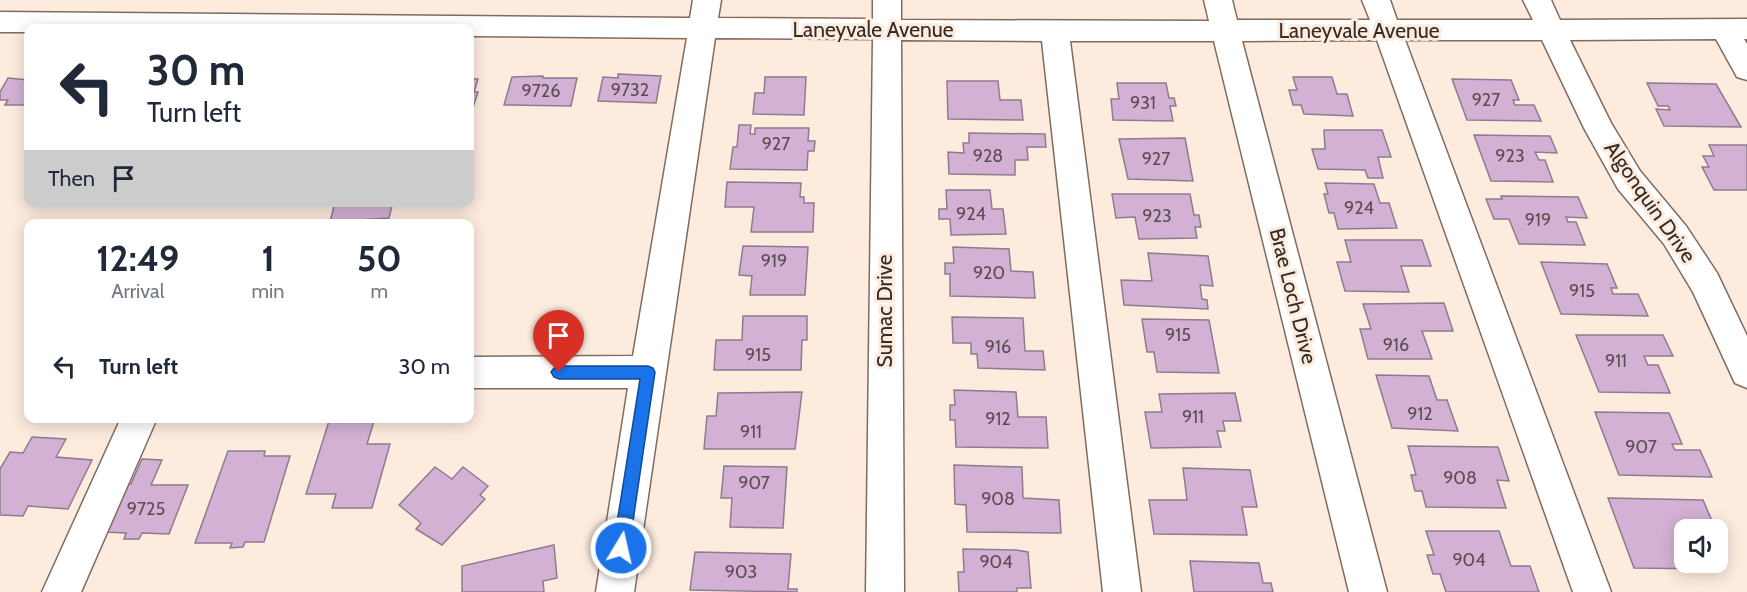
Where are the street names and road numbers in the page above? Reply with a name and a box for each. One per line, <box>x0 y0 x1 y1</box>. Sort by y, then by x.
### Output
street label: Laneyvale Avenue <box>793 17 954 42</box>
street label: Laneyvale Avenue <box>1279 18 1440 43</box>
street label: Algonquin Drive <box>1599 136 1702 267</box>
street label: Brae Loch Drive <box>1265 225 1322 367</box>
street label: Sumac Drive <box>872 254 897 368</box>

